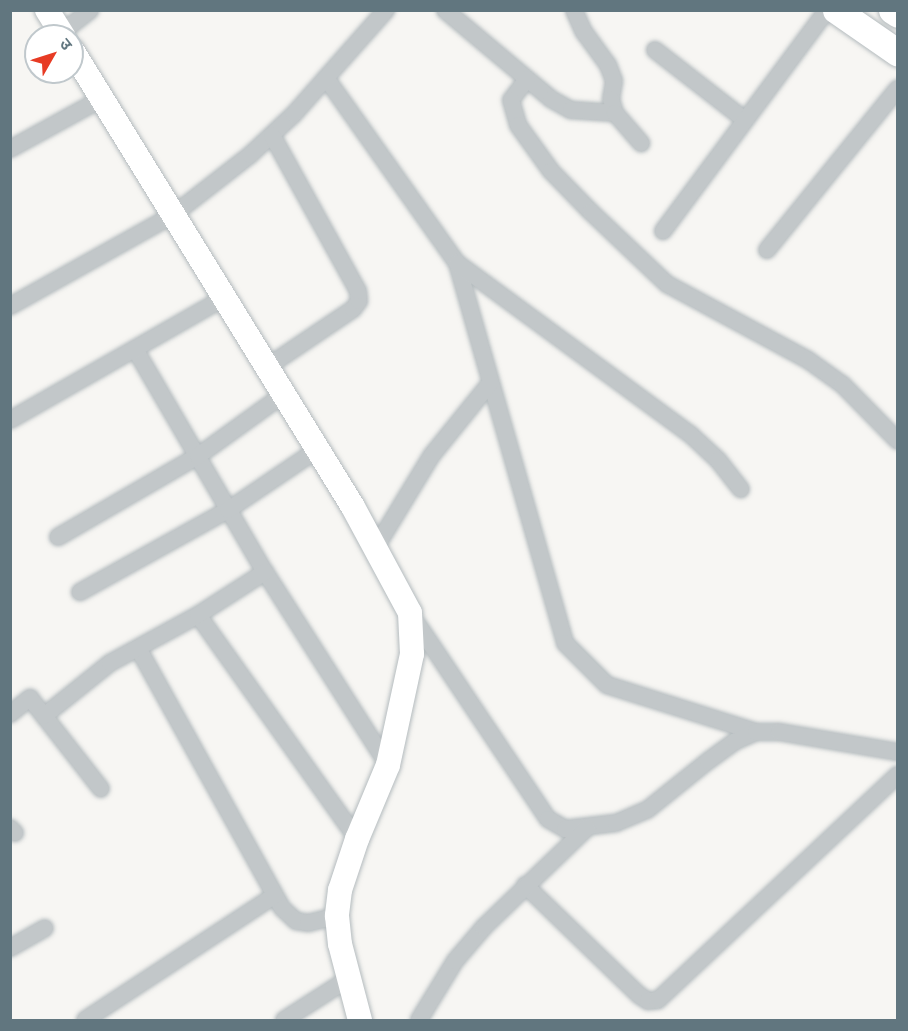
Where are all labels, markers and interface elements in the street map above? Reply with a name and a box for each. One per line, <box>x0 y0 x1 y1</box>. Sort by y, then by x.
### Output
north arrow <box>24 24 84 84</box>
text: उ <box>56 34 77 54</box>

